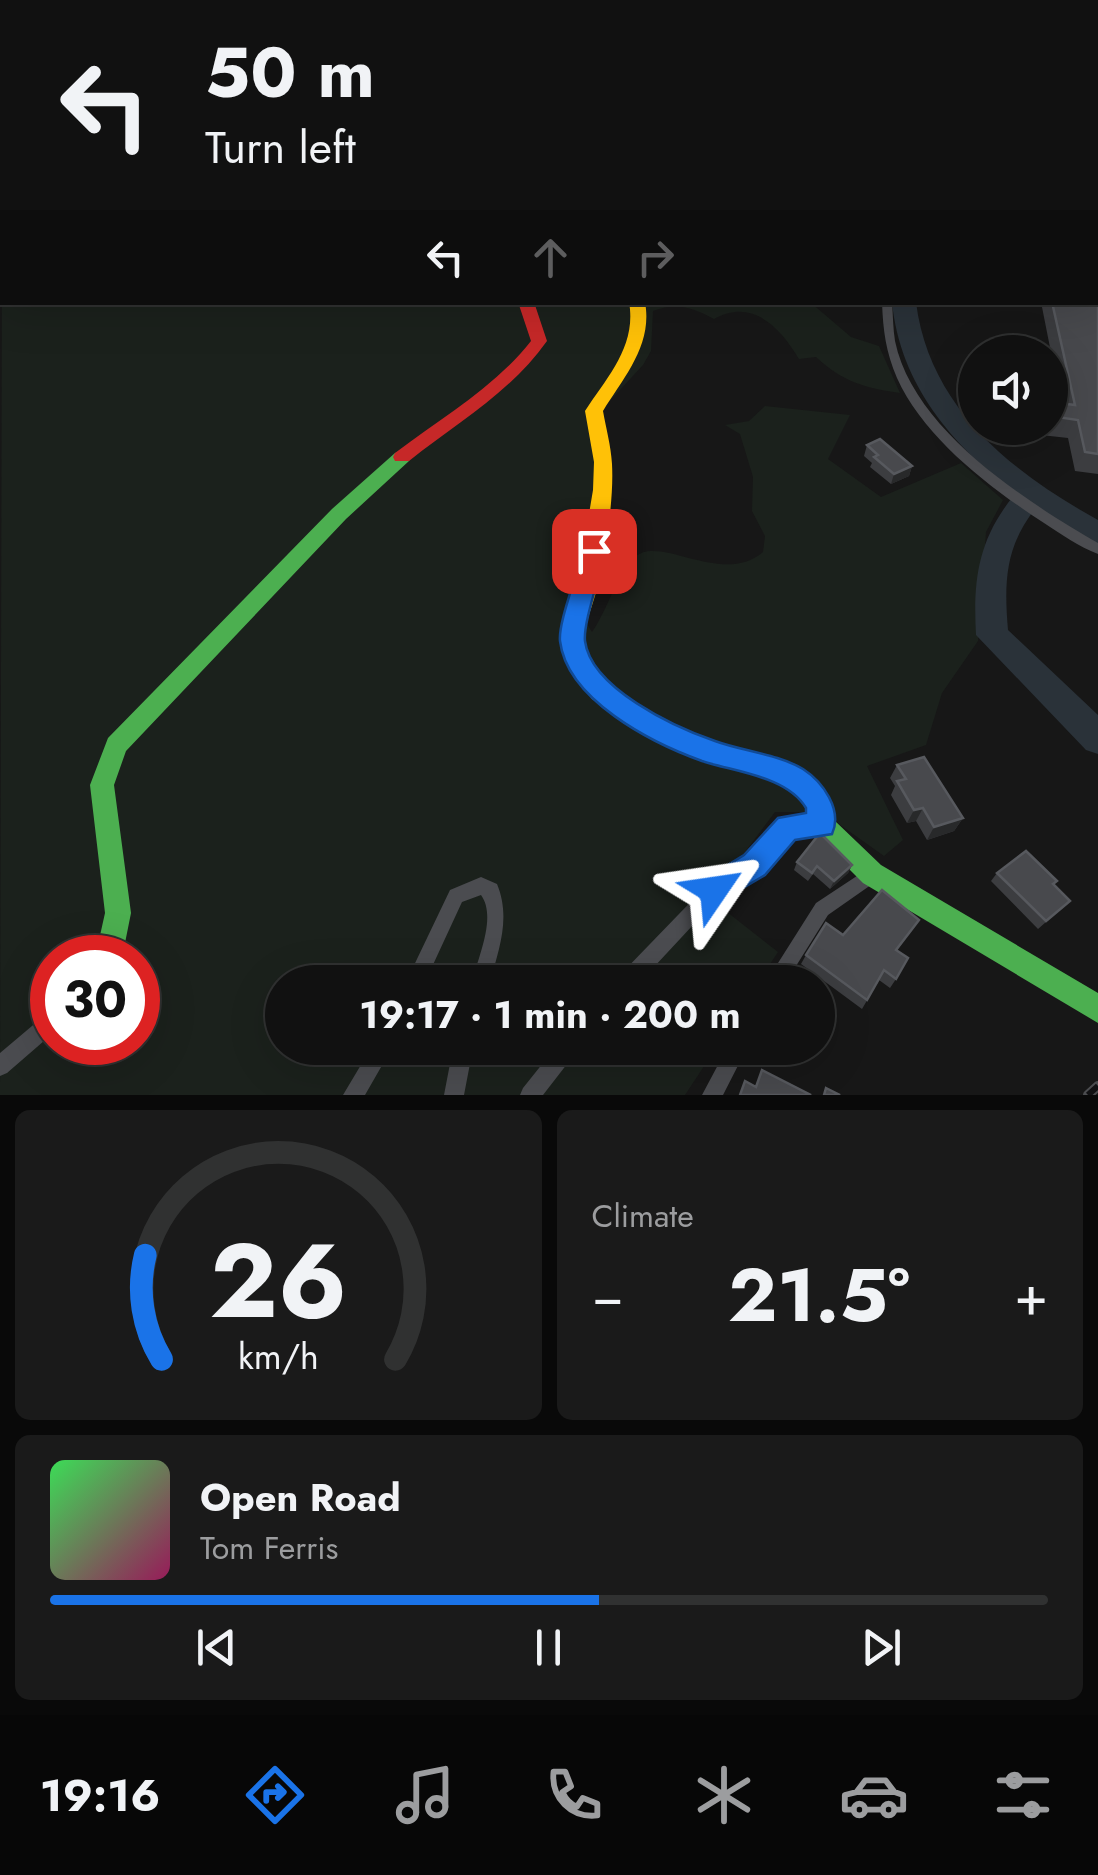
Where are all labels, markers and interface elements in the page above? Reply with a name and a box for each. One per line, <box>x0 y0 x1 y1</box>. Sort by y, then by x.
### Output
text: 50 m <box>205 22 375 123</box>
icon: left <box>40 40 170 170</box>
text: Turn left <box>205 115 356 180</box>
icon: left <box>418 230 473 285</box>
icon: ahead <box>523 230 578 285</box>
icon: right <box>628 230 683 285</box>
map controls <box>958 335 1068 445</box>
button: sound <box>958 335 1068 445</box>
pin <box>552 509 637 594</box>
icon: arrive <box>567 524 622 579</box>
position arrow <box>662 838 766 942</box>
speed limit sign: 30 <box>30 935 160 1065</box>
text: 19:17 · 1 min · 200 m <box>359 987 741 1042</box>
text: Climate <box>592 1193 694 1239</box>
text: 26 <box>209 1206 347 1356</box>
text: 21.5° <box>728 1241 910 1349</box>
text: − <box>592 1256 624 1336</box>
text: + <box>1014 1256 1048 1336</box>
text: km/h <box>238 1331 319 1382</box>
text: Open Road <box>200 1470 401 1525</box>
text: Tom Ferris <box>200 1525 338 1571</box>
icon: previous <box>189 1620 244 1675</box>
icon: pause <box>521 1620 576 1675</box>
icon: next <box>854 1620 909 1675</box>
icon: directions <box>240 1760 310 1830</box>
icon: music <box>390 1760 460 1830</box>
icon: phone <box>539 1760 609 1830</box>
icon: climate <box>689 1760 759 1830</box>
icon: car <box>839 1760 909 1830</box>
icon: filters <box>988 1760 1058 1830</box>
text: 19:16 <box>40 1763 160 1828</box>

